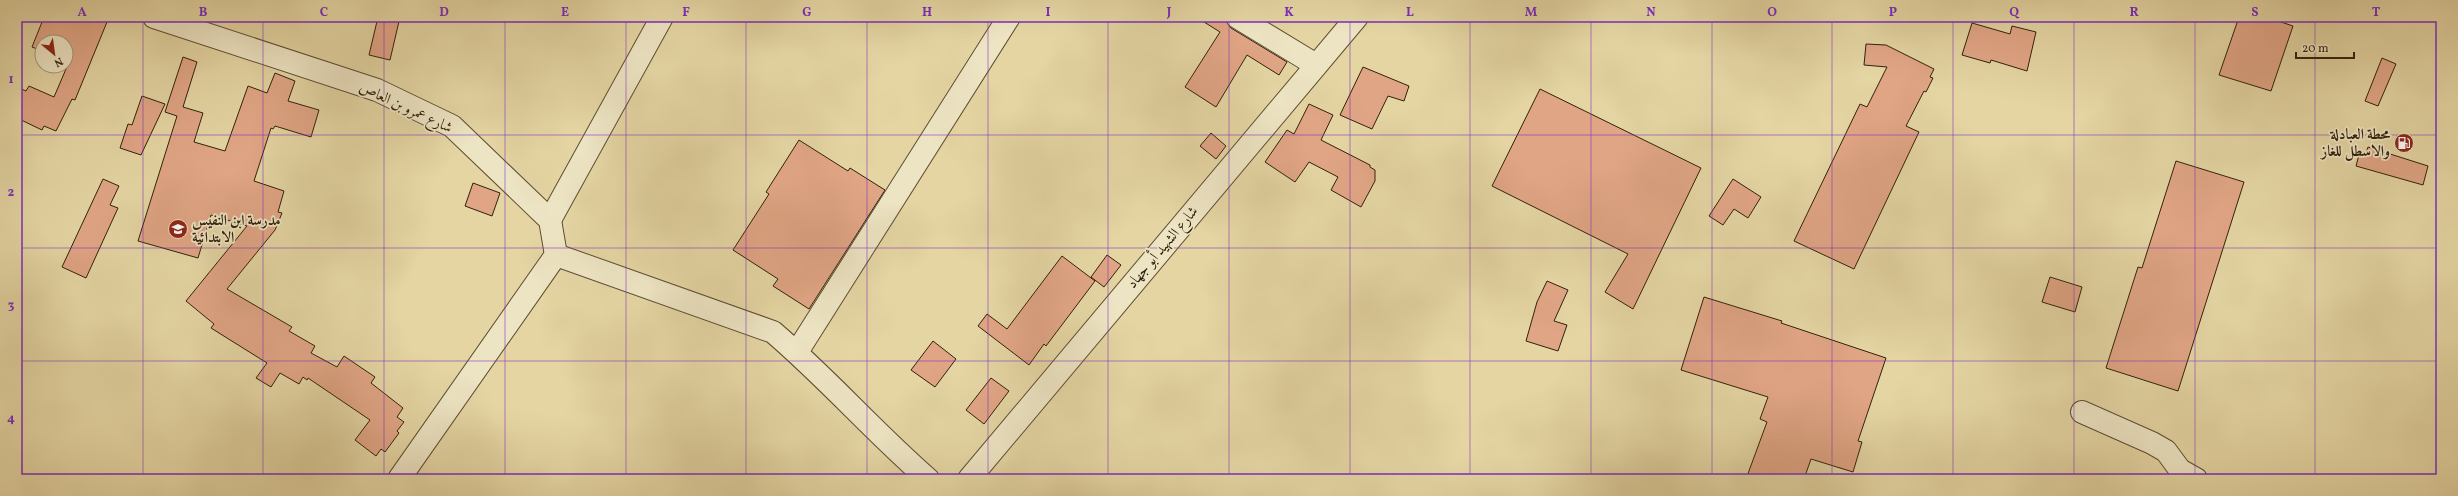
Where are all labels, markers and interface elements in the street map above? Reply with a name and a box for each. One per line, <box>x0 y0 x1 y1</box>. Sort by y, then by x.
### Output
text: A <box>77 4 87 22</box>
text: B <box>199 4 208 22</box>
text: C <box>320 4 328 22</box>
text: D <box>439 4 449 22</box>
text: E <box>561 4 569 22</box>
text: F <box>682 4 690 22</box>
text: G <box>802 4 812 22</box>
text: H <box>922 4 932 22</box>
text: I <box>1046 4 1051 22</box>
text: J <box>1166 4 1172 22</box>
text: K <box>1284 4 1294 22</box>
text: L <box>1406 4 1414 22</box>
text: M <box>1525 4 1538 22</box>
text: N <box>1646 4 1656 22</box>
text: O <box>1767 4 1777 22</box>
text: P <box>1889 4 1897 22</box>
text: Q <box>2009 4 2020 22</box>
text: R <box>2129 4 2139 22</box>
text: S <box>2251 4 2259 22</box>
text: T <box>2372 4 2381 22</box>
north arrow <box>34 34 74 74</box>
scale bar <box>2296 34 2354 60</box>
text: 20 m <box>2302 41 2329 57</box>
text: N <box>51 53 65 70</box>
text: 1 <box>8 71 14 89</box>
street label: شارع عمرو بن العاص <box>355 78 456 140</box>
place label: محطة العبادلة والاسطل للغاز <box>2319 125 2391 163</box>
fuel station icon: محطة العبادلة والاسطل للغاز <box>2393 132 2415 154</box>
text: 2 <box>8 184 15 202</box>
street label: شارع الشهيد أبو جهاد <box>1121 201 1205 294</box>
place label: مدرسة ابن النفيس الابتدائية <box>192 211 281 249</box>
school or university icon: مدرسة ابن النفيس الابتدائية <box>167 218 189 240</box>
text: 3 <box>8 297 15 315</box>
text: 4 <box>7 410 15 428</box>

